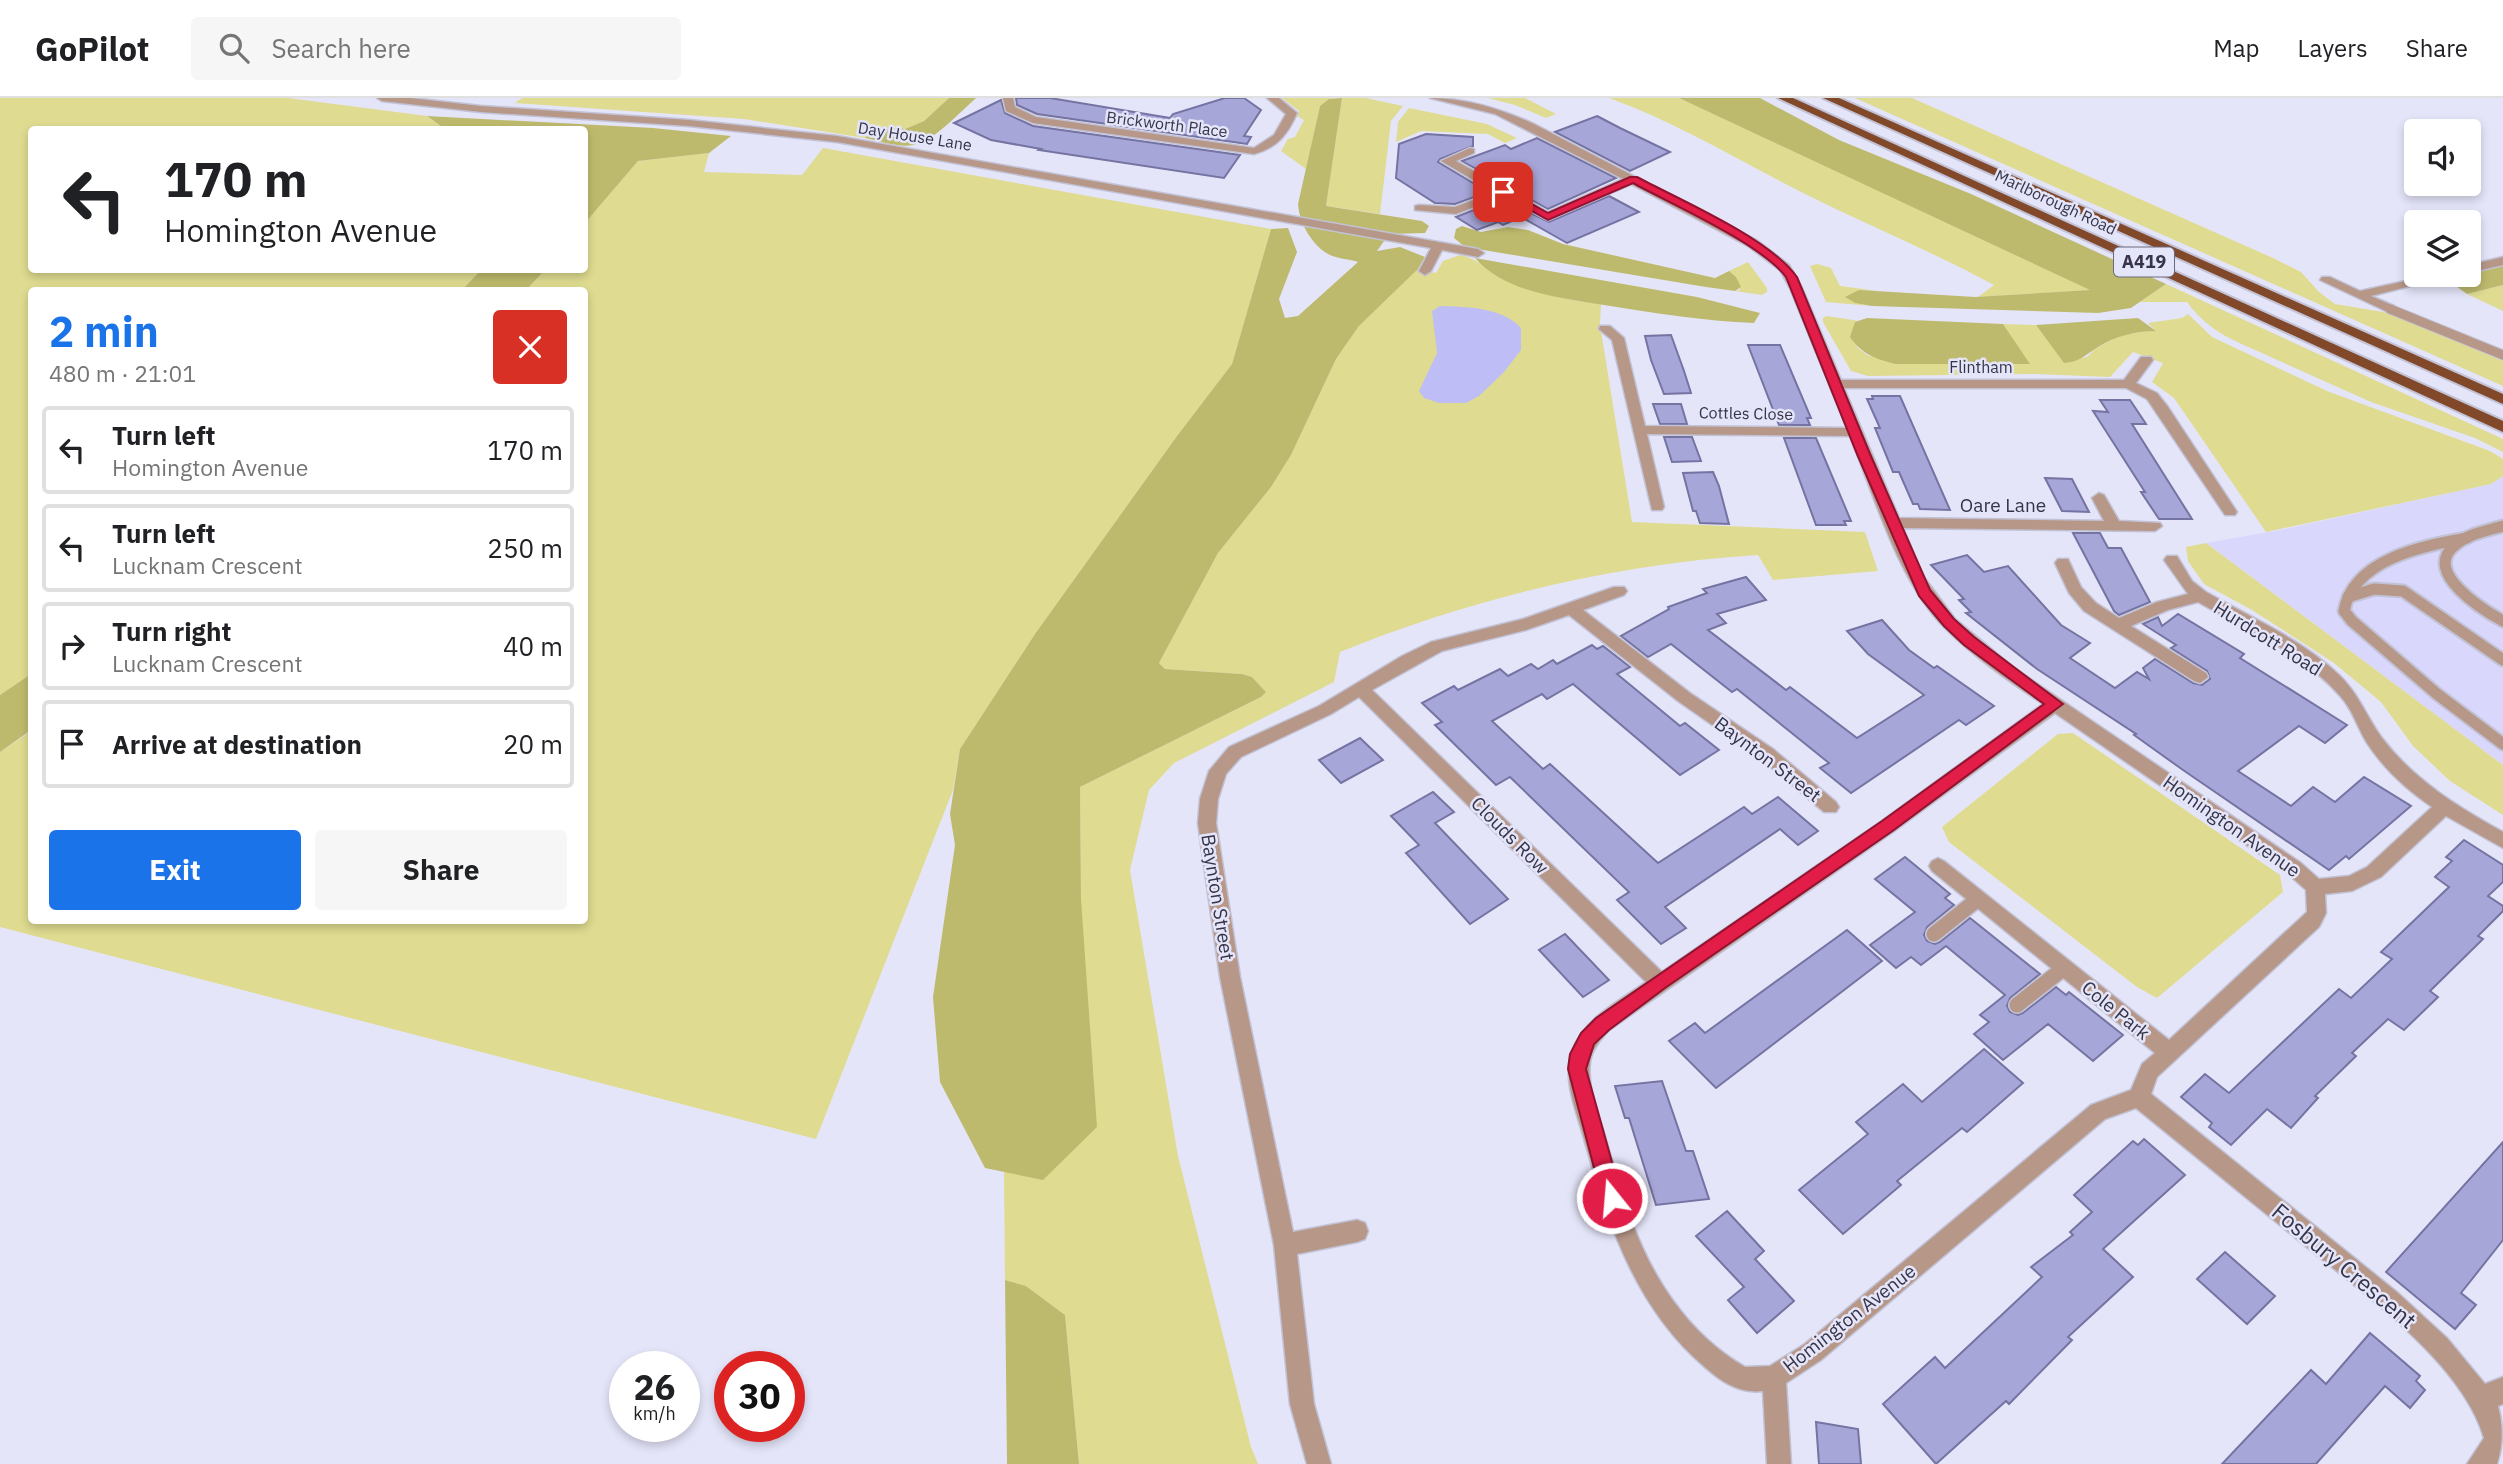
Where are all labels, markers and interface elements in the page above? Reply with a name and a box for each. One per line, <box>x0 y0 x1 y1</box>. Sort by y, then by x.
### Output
search box <box>191 17 681 80</box>
text: GoPilot <box>35 27 149 70</box>
icon: search <box>215 29 253 67</box>
text: Search here <box>271 31 411 65</box>
text: Map <box>2213 32 2260 64</box>
text: Layers <box>2298 32 2368 64</box>
text: Share <box>2406 32 2468 64</box>
street label: Brickworth Place <box>1105 107 1229 141</box>
street label: Day House Lane <box>857 117 974 155</box>
map controls <box>2404 119 2481 287</box>
button: sound <box>2404 119 2481 196</box>
text: 170 m <box>164 147 308 210</box>
icon: left <box>49 154 140 245</box>
pin <box>1473 162 1533 222</box>
street label: Marlborough Road <box>1992 165 2120 239</box>
icon: arrive <box>1484 173 1522 211</box>
text: Homington Avenue <box>164 209 437 251</box>
button: layers <box>2404 210 2481 287</box>
road number: A419 <box>2114 247 2174 276</box>
text: 2 min <box>49 304 159 359</box>
button: close <box>493 310 567 384</box>
street label: Flintham <box>1949 357 2013 377</box>
text: 480 m · 21:01 <box>49 358 196 388</box>
street label: Cottles Close <box>1699 402 1794 424</box>
text: Turn left <box>112 418 215 452</box>
icon: left <box>53 431 91 469</box>
text: 170 m <box>487 433 563 467</box>
text: Homington Avenue <box>112 452 308 482</box>
street label: Oare Lane <box>1960 493 2046 517</box>
text: Turn left <box>112 516 215 550</box>
icon: left <box>53 529 91 567</box>
text: 250 m <box>487 531 563 565</box>
text: Lucknam Crescent <box>112 550 303 580</box>
street label: Hurdcott Road <box>2209 595 2327 681</box>
text: Turn right <box>112 614 231 648</box>
icon: right <box>53 627 91 665</box>
text: 40 m <box>503 629 563 663</box>
text: Lucknam Crescent <box>112 648 303 678</box>
street label: Baynton Street <box>1710 711 1826 807</box>
icon: arrive <box>53 725 91 763</box>
text: Arrive at destination <box>112 727 362 761</box>
text: 20 m <box>503 727 563 761</box>
street label: Homington Avenue <box>2159 770 2305 882</box>
street label: Clouds Row <box>1466 791 1554 879</box>
button: Exit <box>49 830 301 910</box>
button: Share <box>315 830 567 910</box>
street label: Baynton Street <box>1196 832 1240 962</box>
street label: Cole Park <box>2077 975 2155 1045</box>
position arrow <box>1575 1161 1649 1235</box>
street label: Fosbury Crescent <box>2266 1196 2423 1335</box>
street label: Homington Avenue <box>1778 1259 1920 1377</box>
speed limit sign: 30 <box>714 1351 805 1442</box>
text: 26 <box>633 1364 676 1410</box>
text: km/h <box>633 1402 676 1425</box>

